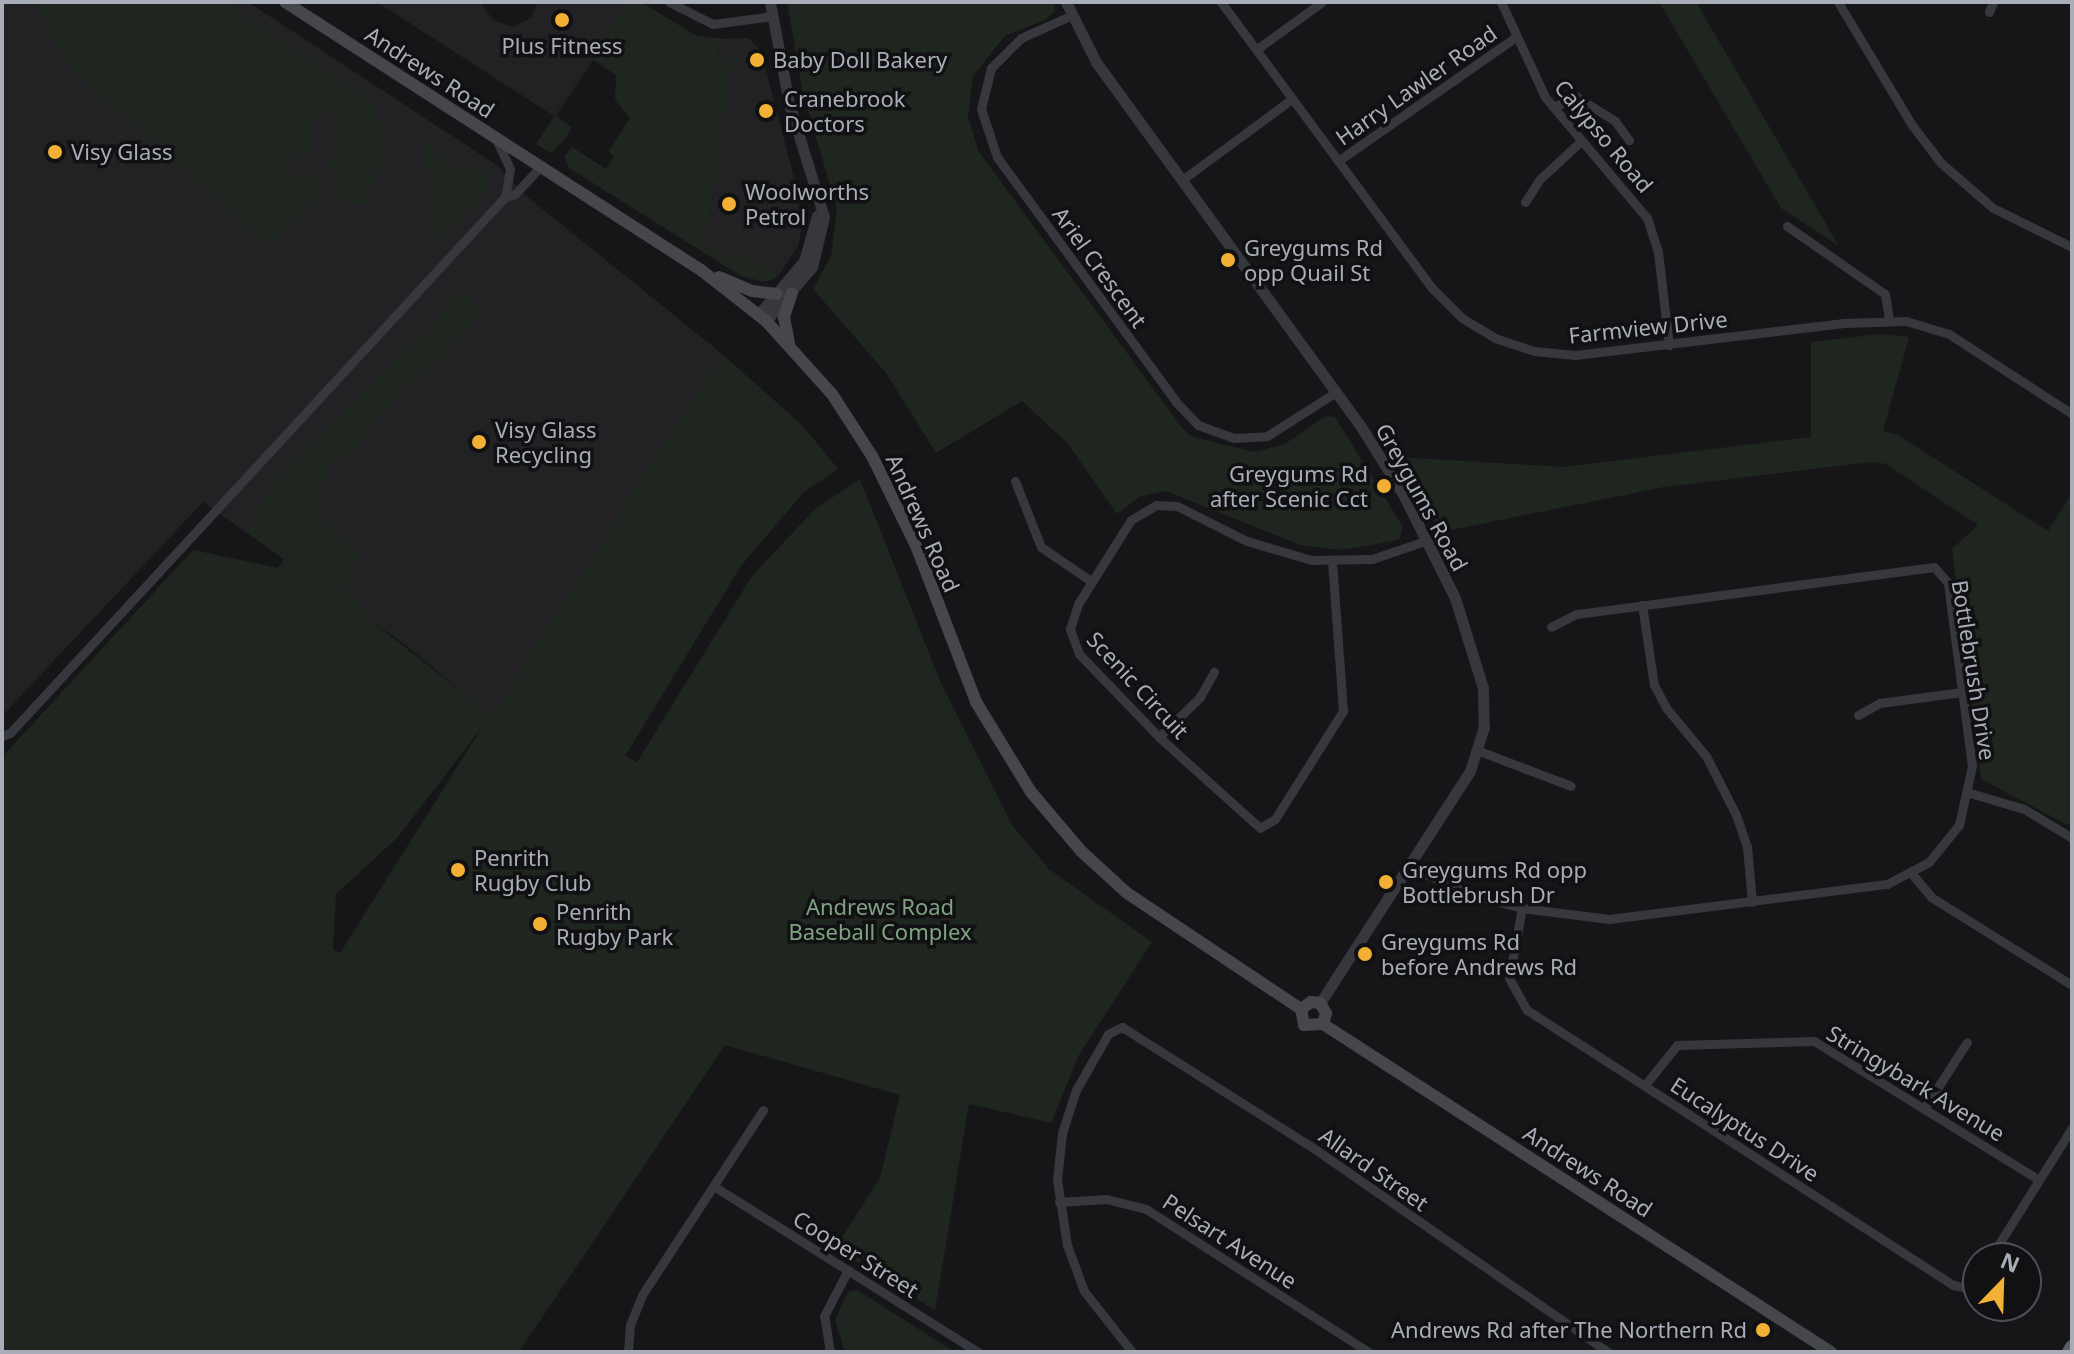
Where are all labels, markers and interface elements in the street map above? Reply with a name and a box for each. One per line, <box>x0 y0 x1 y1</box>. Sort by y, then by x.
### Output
marker: Plus Fitness <box>553 11 571 29</box>
street label: Harry Lawler Road <box>1330 20 1502 150</box>
street label: Andrews Road <box>361 21 499 123</box>
place label: Plus Fitness <box>502 33 622 59</box>
place label: Baby Doll Bakery <box>773 47 947 73</box>
marker: Baby Doll Bakery <box>748 51 766 69</box>
street label: Calypso Road <box>1549 74 1659 198</box>
place label: Cranebrook Doctors <box>784 85 905 136</box>
marker: Cranebrook Doctors <box>755 100 777 122</box>
place label: Visy Glass <box>71 139 172 165</box>
marker: Visy Glass <box>46 143 64 161</box>
place label: Woolworths Petrol <box>745 178 869 230</box>
marker: Woolworths Petrol <box>720 195 738 213</box>
street label: Ariel Crescent <box>1047 202 1153 332</box>
place label: Greygums Rd opp Quail St <box>1244 234 1383 286</box>
marker: Greygums Rd opp Quail St <box>1219 251 1237 269</box>
street label: Farmview Drive <box>1567 306 1729 348</box>
place label: Visy Glass Recycling <box>495 416 596 468</box>
street label: Greygums Road <box>1371 419 1473 575</box>
marker: Visy Glass Recycling <box>470 433 488 451</box>
street label: Andrews Road <box>881 450 965 596</box>
place label: Greygums Rd after Scenic Cct <box>1210 460 1368 512</box>
marker: Greygums Rd after Scenic Cct <box>1375 477 1393 495</box>
street label: Bottlebrush Drive <box>1947 578 2001 762</box>
street label: Scenic Circuit <box>1082 626 1194 744</box>
place label: Penrith Rugby Club <box>474 844 592 896</box>
place label: Greygums Rd opp Bottlebrush Dr <box>1402 856 1587 908</box>
marker: Penrith Rugby Club <box>449 861 467 879</box>
marker: Greygums Rd opp Bottlebrush Dr <box>1377 873 1395 891</box>
park label: Andrews Road Baseball Complex <box>788 893 972 944</box>
place label: Penrith Rugby Park <box>556 898 673 950</box>
marker: Penrith Rugby Park <box>531 915 549 933</box>
place label: Greygums Rd before Andrews Rd <box>1381 928 1577 980</box>
marker: Greygums Rd before Andrews Rd <box>1356 945 1374 963</box>
street label: Stringybark Avenue <box>1822 1019 2010 1147</box>
street label: Eucalyptus Drive <box>1666 1071 1824 1187</box>
street label: Andrews Road <box>1519 1120 1657 1222</box>
street label: Allard Street <box>1314 1122 1434 1216</box>
street label: Pelsart Avenue <box>1158 1188 1302 1294</box>
street label: Cooper Street <box>789 1205 923 1303</box>
north arrow <box>1962 1242 2042 1322</box>
text: N <box>1996 1244 2025 1279</box>
place label: Andrews Rd after The Northern Rd <box>1391 1317 1747 1343</box>
marker: Andrews Rd after The Northern Rd <box>1754 1321 1772 1339</box>

